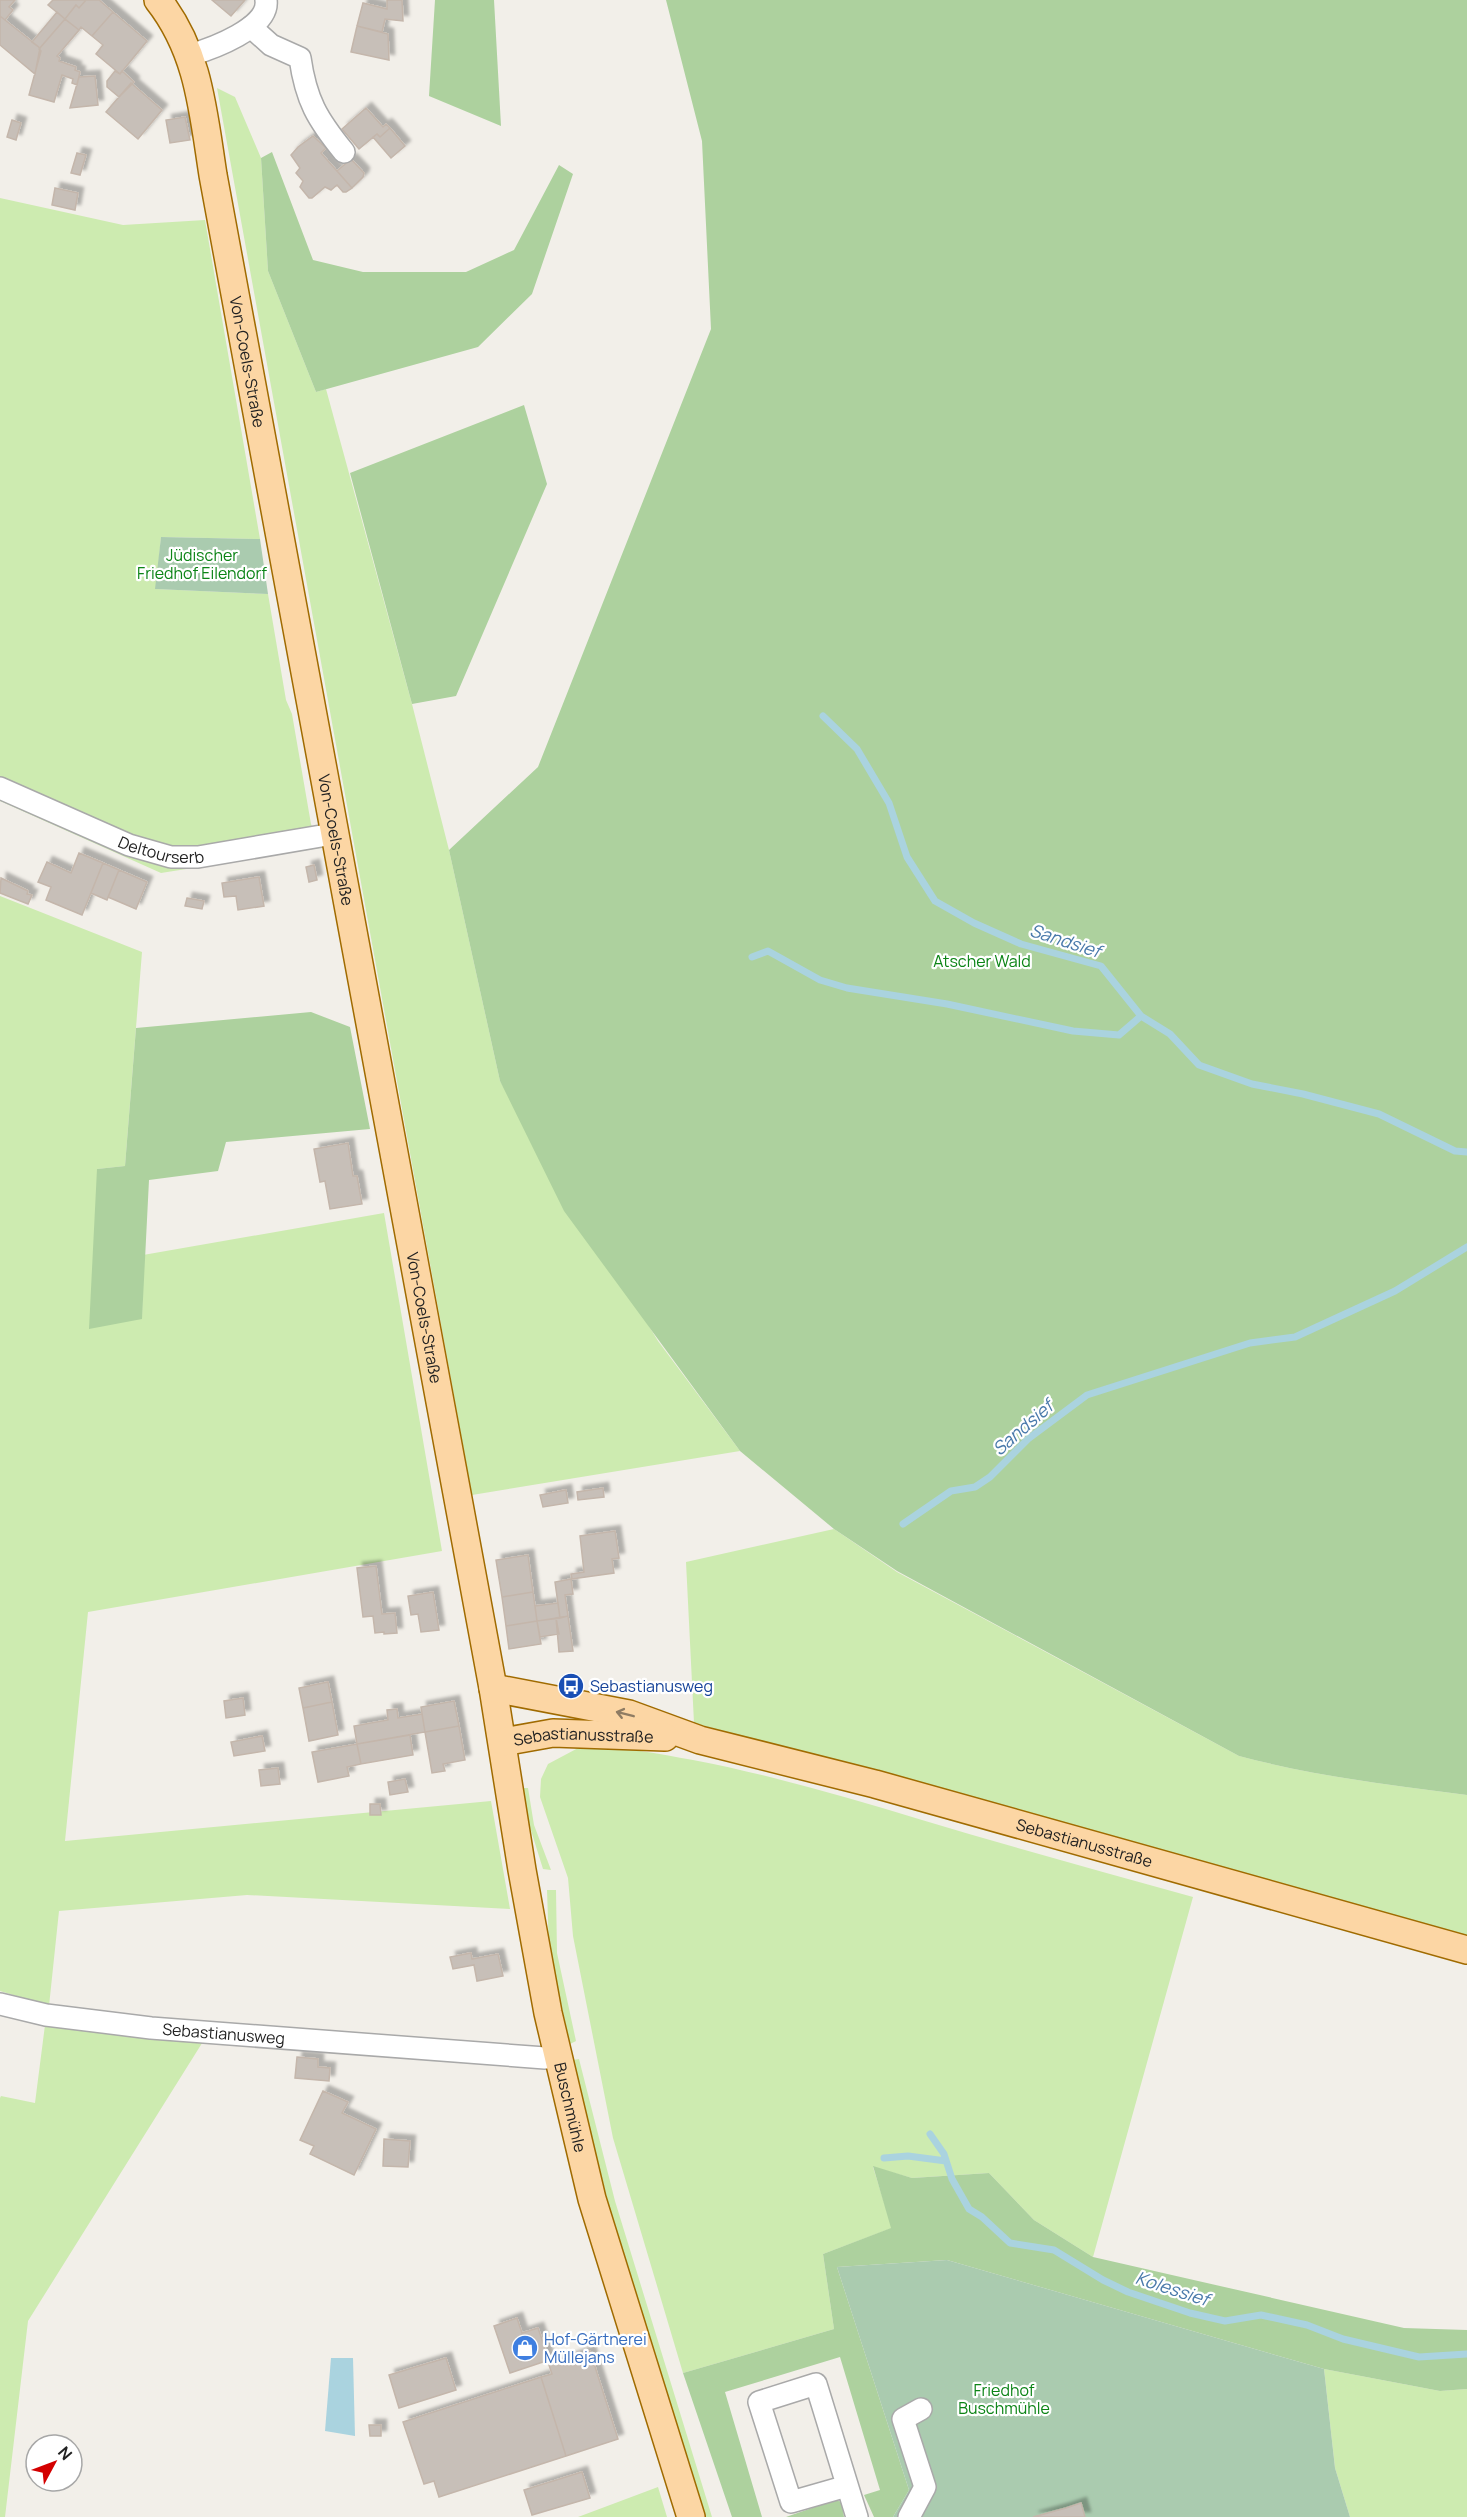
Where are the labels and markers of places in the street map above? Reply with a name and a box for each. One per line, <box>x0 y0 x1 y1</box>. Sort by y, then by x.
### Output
bus stop icon: Sebastianusweg <box>556 1671 586 1701</box>
place label: Sebastianusweg <box>590 1675 713 1697</box>
place label: Hof-Gärtnerei Müllejans <box>544 2328 647 2368</box>
shop icon: Hof-Gärtnerei Müllejans <box>510 2333 540 2363</box>

